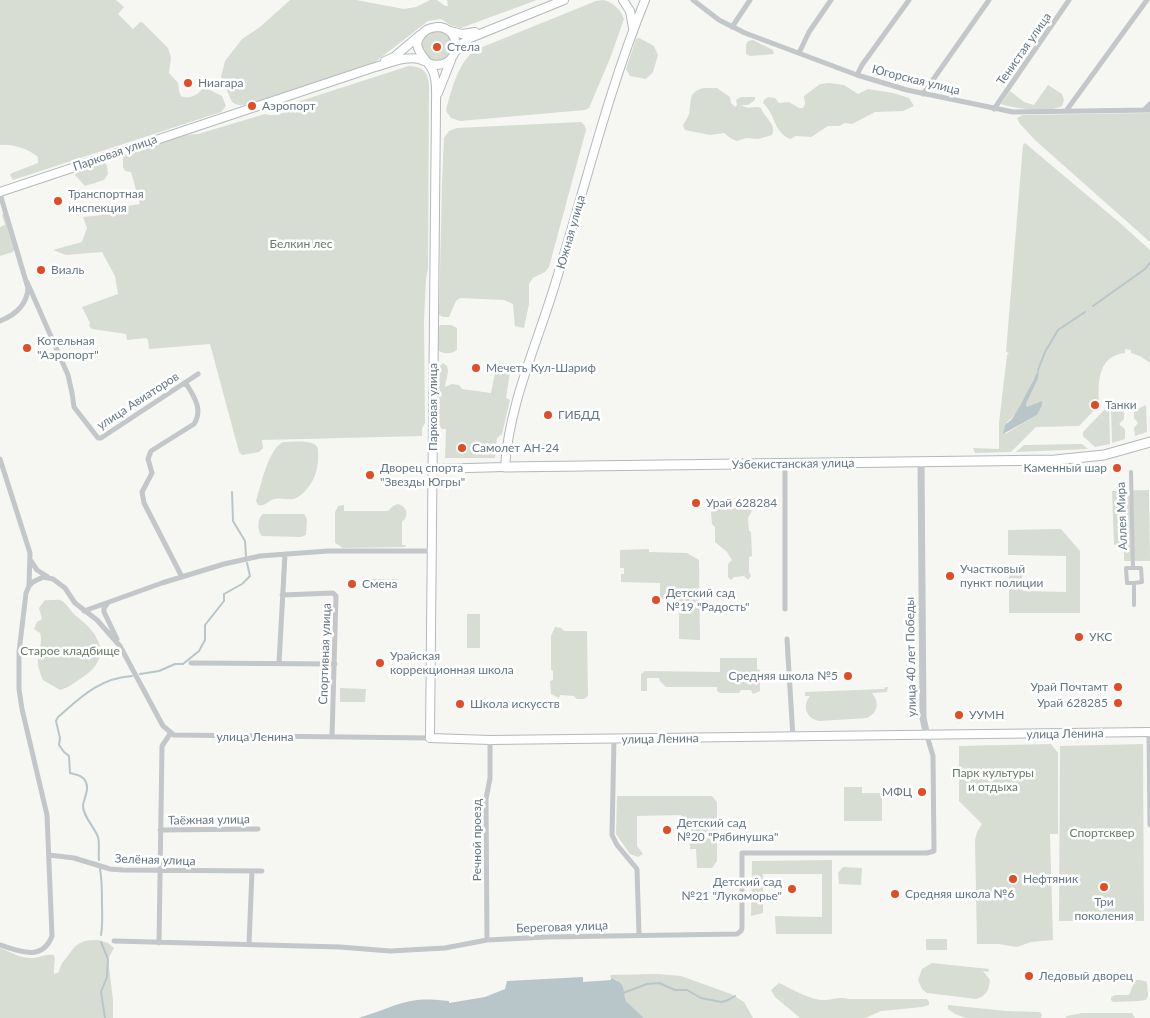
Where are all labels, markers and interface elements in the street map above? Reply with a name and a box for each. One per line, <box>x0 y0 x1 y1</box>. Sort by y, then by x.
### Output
street label: Тенистая улица <box>994 10 1054 88</box>
place label: Стела <box>447 40 480 54</box>
marker: Стела <box>431 41 443 53</box>
street label: Югорская улица <box>870 62 962 98</box>
place label: Ниагара <box>198 76 243 90</box>
marker: Ниагара <box>182 77 194 89</box>
place label: Аэропорт <box>262 99 316 113</box>
marker: Аэропорт <box>246 100 258 112</box>
street label: Парковая улица <box>71 132 159 174</box>
place label: Транспортная инспекция <box>68 187 144 215</box>
street label: Южная улица <box>554 193 588 271</box>
marker: Транспортная инспекция <box>52 195 64 207</box>
park label: Белкин лес <box>270 237 332 251</box>
place label: Виаль <box>51 263 84 277</box>
marker: Виаль <box>35 264 47 276</box>
place label: Котельная "Аэропорт" <box>37 334 99 362</box>
marker: Котельная "Аэропорт" <box>21 342 33 354</box>
place label: Мечеть Кул-Шариф <box>486 361 596 375</box>
marker: Мечеть Кул-Шариф <box>470 362 482 374</box>
street label: Парковая улица <box>426 363 440 451</box>
street label: улица Авиаторов <box>94 369 182 433</box>
place label: Танки <box>1105 398 1137 412</box>
marker: Танки <box>1089 399 1101 411</box>
place label: ГИБДД <box>558 408 600 422</box>
marker: ГИБДД <box>542 409 554 421</box>
place label: Самолет АН-24 <box>472 441 559 455</box>
marker: Самолет АН-24 <box>456 442 468 454</box>
street label: Узбекистанская улица <box>732 456 854 472</box>
place label: Дворец спорта "Звезды Югры" <box>380 461 465 489</box>
place label: Каменный шар <box>1024 461 1107 475</box>
marker: Каменный шар <box>1111 462 1123 474</box>
marker: Дворец спорта "Звезды Югры" <box>364 469 376 481</box>
street label: Аллея Мира <box>1114 482 1130 550</box>
place label: Урай 628284 <box>706 496 777 510</box>
marker: Урай 628284 <box>690 497 702 509</box>
place label: Участковый пункт полиции <box>960 562 1043 590</box>
marker: Участковый пункт полиции <box>944 570 956 582</box>
place label: Смена <box>362 577 398 591</box>
marker: Смена <box>346 578 358 590</box>
place label: Детский сад №19 "Радость" <box>666 586 750 614</box>
marker: Детский сад №19 "Радость" <box>650 594 662 606</box>
street label: улица 40 лет Победы <box>903 597 919 717</box>
street label: Спортивная улица <box>316 603 334 705</box>
place label: УКС <box>1089 630 1112 644</box>
marker: УКС <box>1073 631 1085 643</box>
park label: Старое кладбище <box>20 644 120 658</box>
place label: Урайская коррекционная школа <box>390 649 514 677</box>
marker: Урайская коррекционная школа <box>374 657 386 669</box>
place label: Средняя школа №5 <box>729 669 838 683</box>
marker: Средняя школа №5 <box>842 670 854 682</box>
place label: Урай Почтамт <box>1031 680 1108 694</box>
marker: Урай Почтамт <box>1112 681 1124 693</box>
place label: Урай 628285 <box>1037 696 1108 710</box>
place label: Школа искусств <box>470 697 560 711</box>
marker: Урай 628285 <box>1112 697 1124 709</box>
marker: Школа искусств <box>454 698 466 710</box>
place label: УУМН <box>969 708 1004 722</box>
marker: УУМН <box>953 709 965 721</box>
street label: улица Ленина <box>1026 726 1104 742</box>
street label: улица Ленина <box>216 730 294 744</box>
street label: улица Ленина <box>621 731 699 747</box>
park label: Парк культуры и отдыха <box>952 766 1034 794</box>
place label: МФЦ <box>882 785 912 799</box>
marker: МФЦ <box>916 786 928 798</box>
street label: Речной проезд <box>470 799 484 881</box>
street label: Таёжная улица <box>168 812 250 828</box>
place label: Детский сад №20 "Рябинушка" <box>677 816 778 844</box>
marker: Детский сад №20 "Рябинушка" <box>661 824 673 836</box>
park label: Спортсквер <box>1070 826 1134 840</box>
street label: Зелёная улица <box>114 851 196 869</box>
place label: Нефтяник <box>1023 872 1078 886</box>
marker: Нефтяник <box>1007 873 1019 885</box>
place label: Детский сад №21 "Лукоморье" <box>682 875 782 903</box>
marker: Три поколения <box>1098 881 1110 893</box>
marker: Детский сад №21 "Лукоморье" <box>786 883 798 895</box>
place label: Средняя школа №6 <box>905 887 1014 901</box>
marker: Средняя школа №6 <box>889 888 901 900</box>
place label: Три поколения <box>1074 895 1134 923</box>
street label: Береговая улица <box>516 918 608 936</box>
place label: Ледовый дворец <box>1039 969 1133 983</box>
marker: Ледовый дворец <box>1023 970 1035 982</box>

